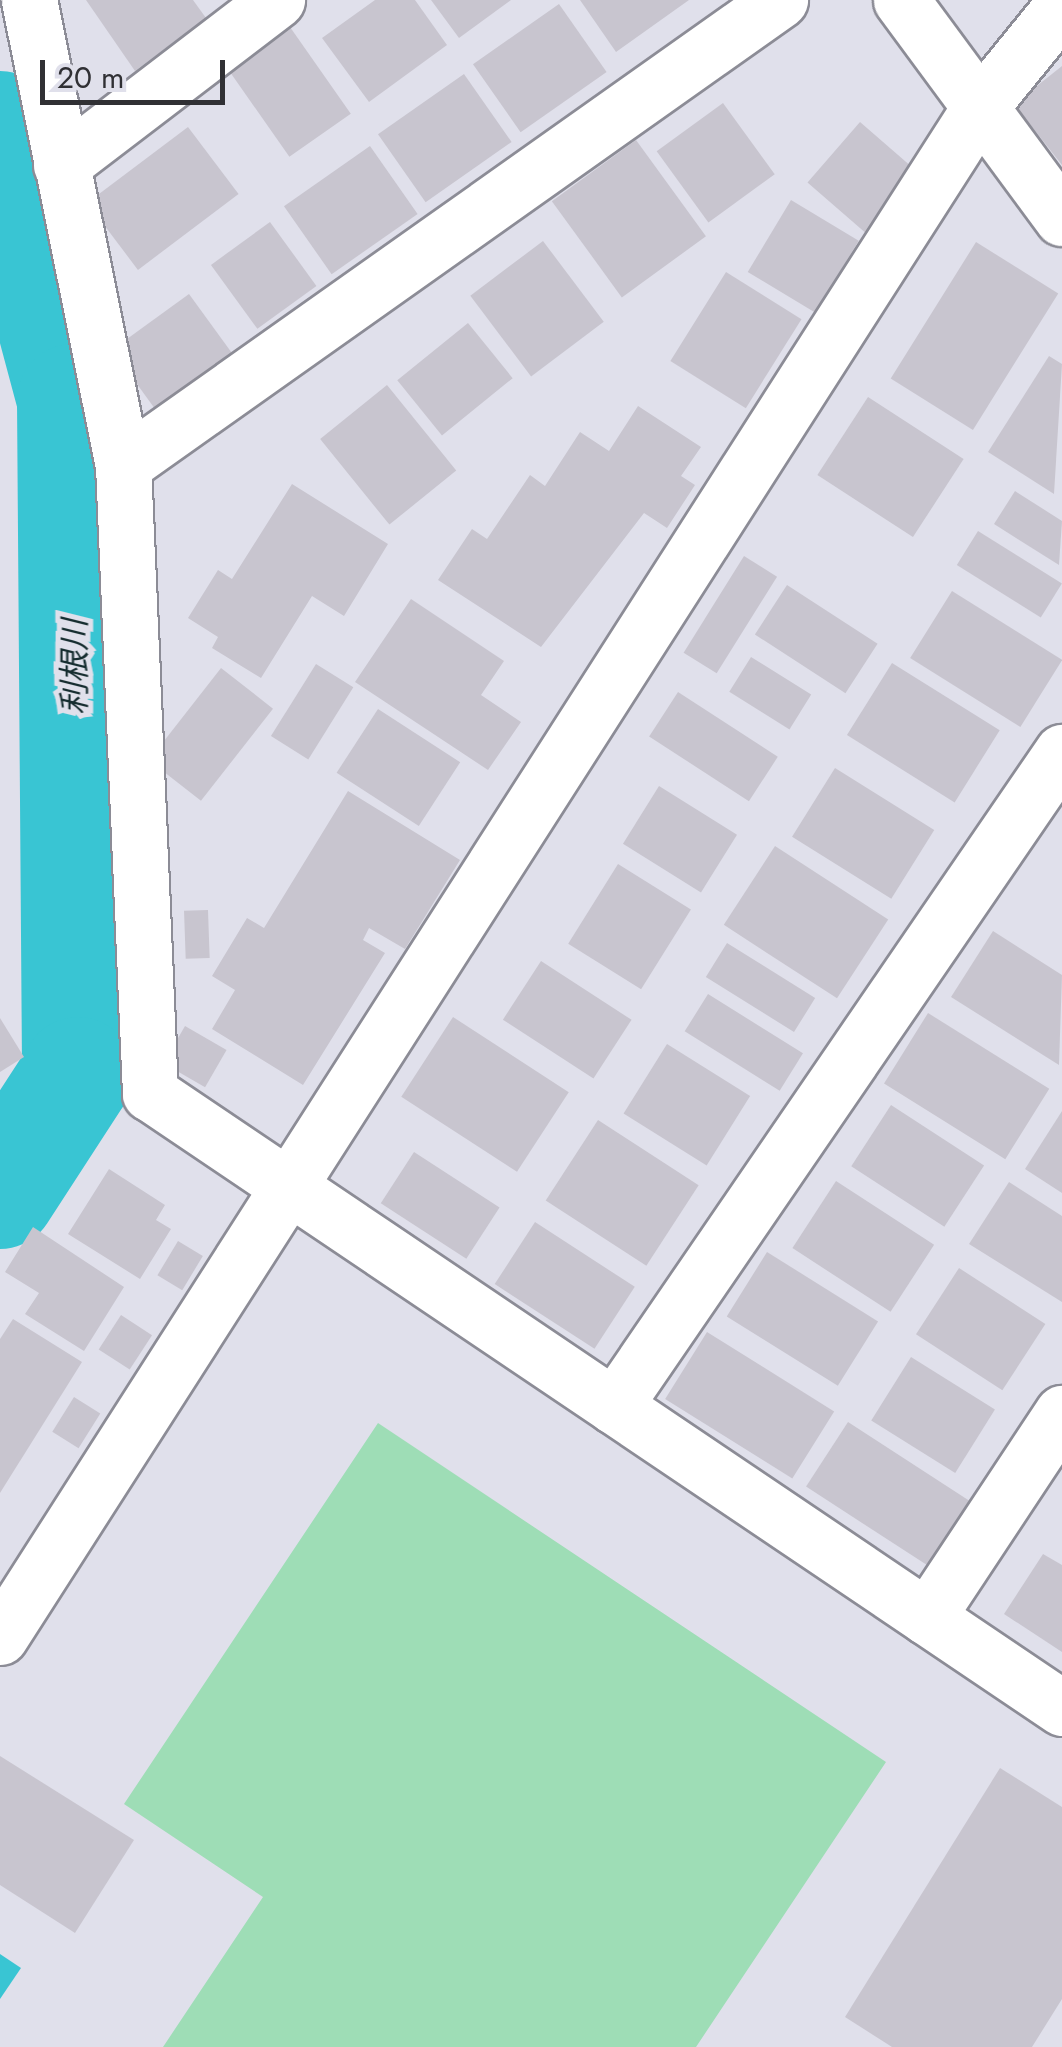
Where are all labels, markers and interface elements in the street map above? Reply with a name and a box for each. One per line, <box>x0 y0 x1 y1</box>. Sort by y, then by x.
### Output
scale bar <box>45 40 230 102</box>
text: 20 m <box>57 56 124 99</box>
water label: 利根川 <box>56 619 94 715</box>

